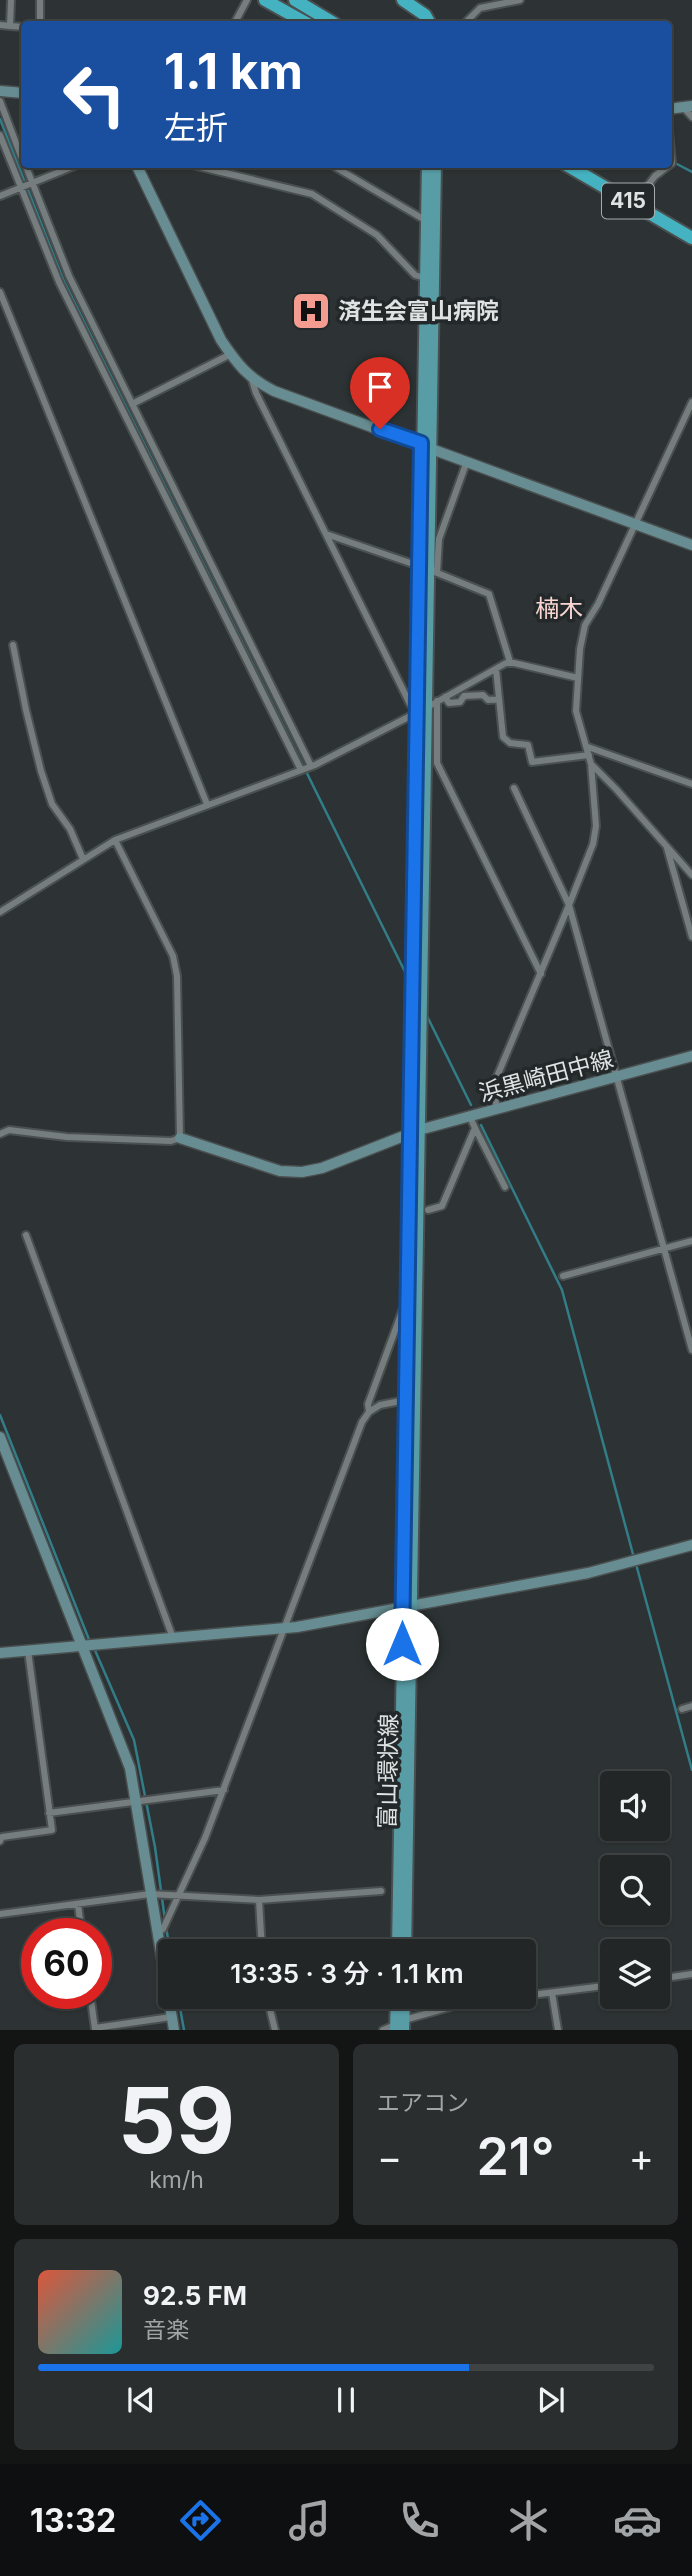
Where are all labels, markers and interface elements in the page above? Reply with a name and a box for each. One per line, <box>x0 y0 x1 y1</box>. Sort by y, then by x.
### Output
text: 1.1 km <box>164 42 303 101</box>
icon: left <box>49 49 140 140</box>
text: 左折 <box>164 108 228 147</box>
road number: 415 <box>602 184 654 218</box>
hospital icon: 済生会富山病院 <box>290 290 332 332</box>
place label: 済生会富山病院 <box>338 297 499 325</box>
pin <box>350 357 410 429</box>
icon: arrive <box>361 368 399 406</box>
district label: 楠木 <box>535 594 583 623</box>
street label: 浜黒崎田中線 <box>476 1045 616 1107</box>
position arrow <box>365 1607 439 1681</box>
street label: 富山環状線 <box>373 1713 403 1829</box>
map controls <box>600 1771 670 2009</box>
button: sound <box>600 1771 670 1841</box>
button: search <box>600 1855 670 1925</box>
speed limit sign: 60 <box>21 1918 112 2009</box>
button: layers <box>600 1939 670 2009</box>
text: 13:35 · 3 分 · 1.1 km <box>230 1958 464 1989</box>
text: 59 <box>118 2065 235 2175</box>
text: エアコン <box>377 2089 469 2117</box>
text: 21° <box>476 2125 555 2188</box>
text: − <box>377 2134 402 2180</box>
text: + <box>629 2134 654 2180</box>
text: km/h <box>149 2166 204 2194</box>
text: 92.5 FM <box>143 2280 247 2311</box>
text: 音楽 <box>143 2316 189 2344</box>
icon: previous <box>122 2381 160 2419</box>
icon: pause <box>327 2381 365 2419</box>
icon: next <box>532 2381 570 2419</box>
icon: directions <box>176 2496 225 2545</box>
icon: music <box>285 2496 334 2545</box>
icon: phone <box>395 2496 444 2545</box>
icon: climate <box>504 2496 553 2545</box>
icon: car <box>613 2496 662 2545</box>
text: 13:32 <box>30 2501 116 2540</box>

